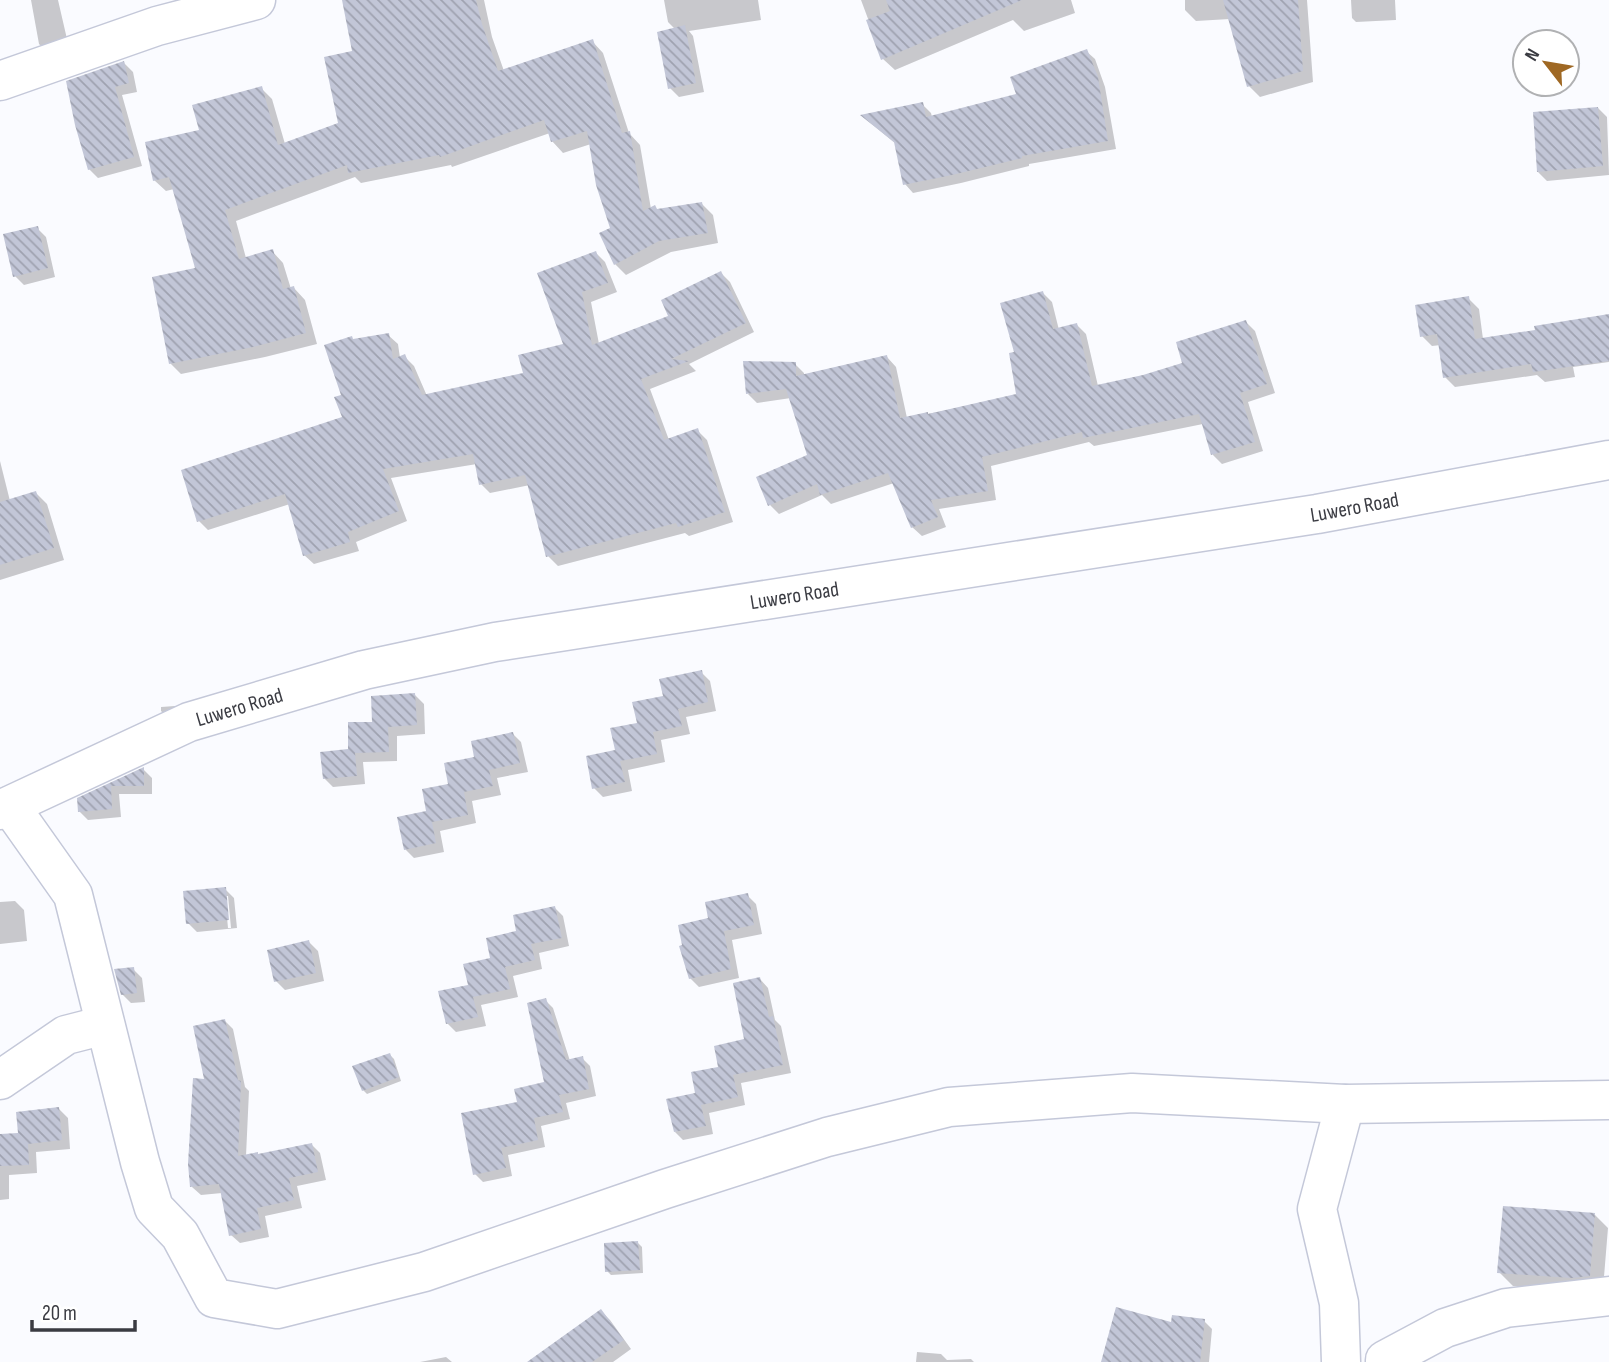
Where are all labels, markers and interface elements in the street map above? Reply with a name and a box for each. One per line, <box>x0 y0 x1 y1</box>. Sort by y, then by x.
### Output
north arrow <box>1511 28 1581 98</box>
text: N <box>1520 45 1545 65</box>
street label: Luwero Road <box>1308 487 1401 527</box>
street label: Luwero Road <box>748 576 841 615</box>
street label: Luwero Road <box>193 682 286 732</box>
scale bar <box>32 1288 135 1332</box>
text: 20 m <box>42 1301 77 1326</box>

